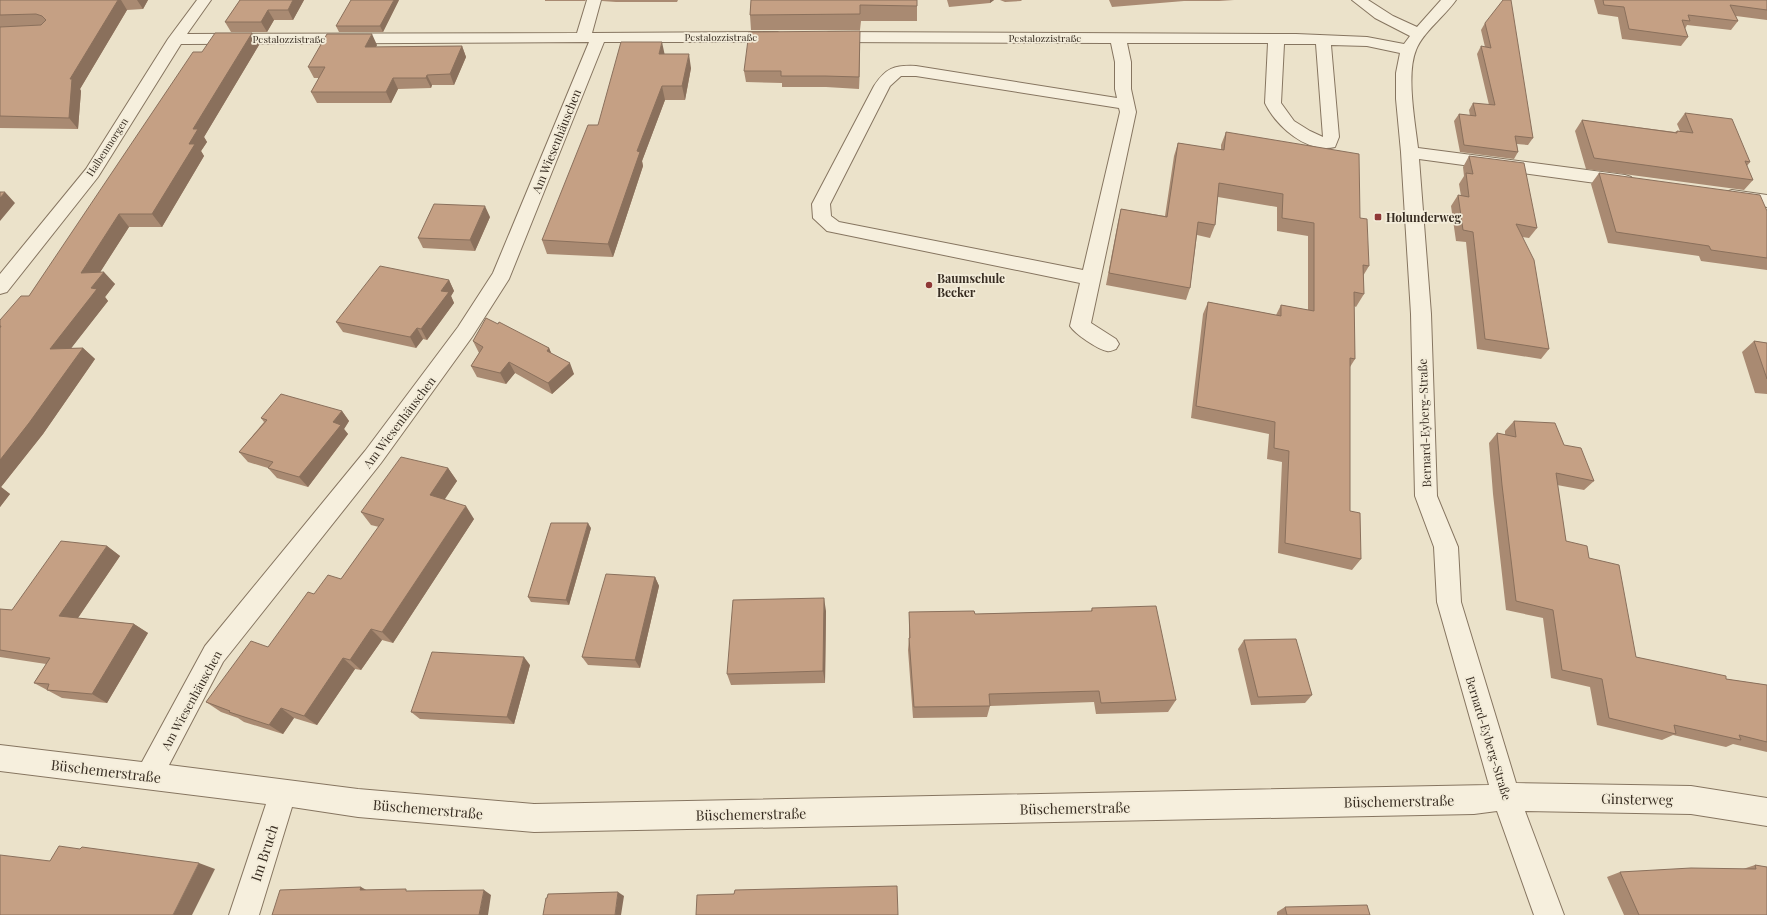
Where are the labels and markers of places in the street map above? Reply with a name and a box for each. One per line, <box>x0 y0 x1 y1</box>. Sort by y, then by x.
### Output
place label: Holunderweg <box>1386 209 1461 225</box>
marker: Holunderweg <box>1373 212 1383 222</box>
place label: Baumschule Becker <box>937 270 1005 300</box>
marker: Baumschule Becker <box>924 280 934 290</box>

